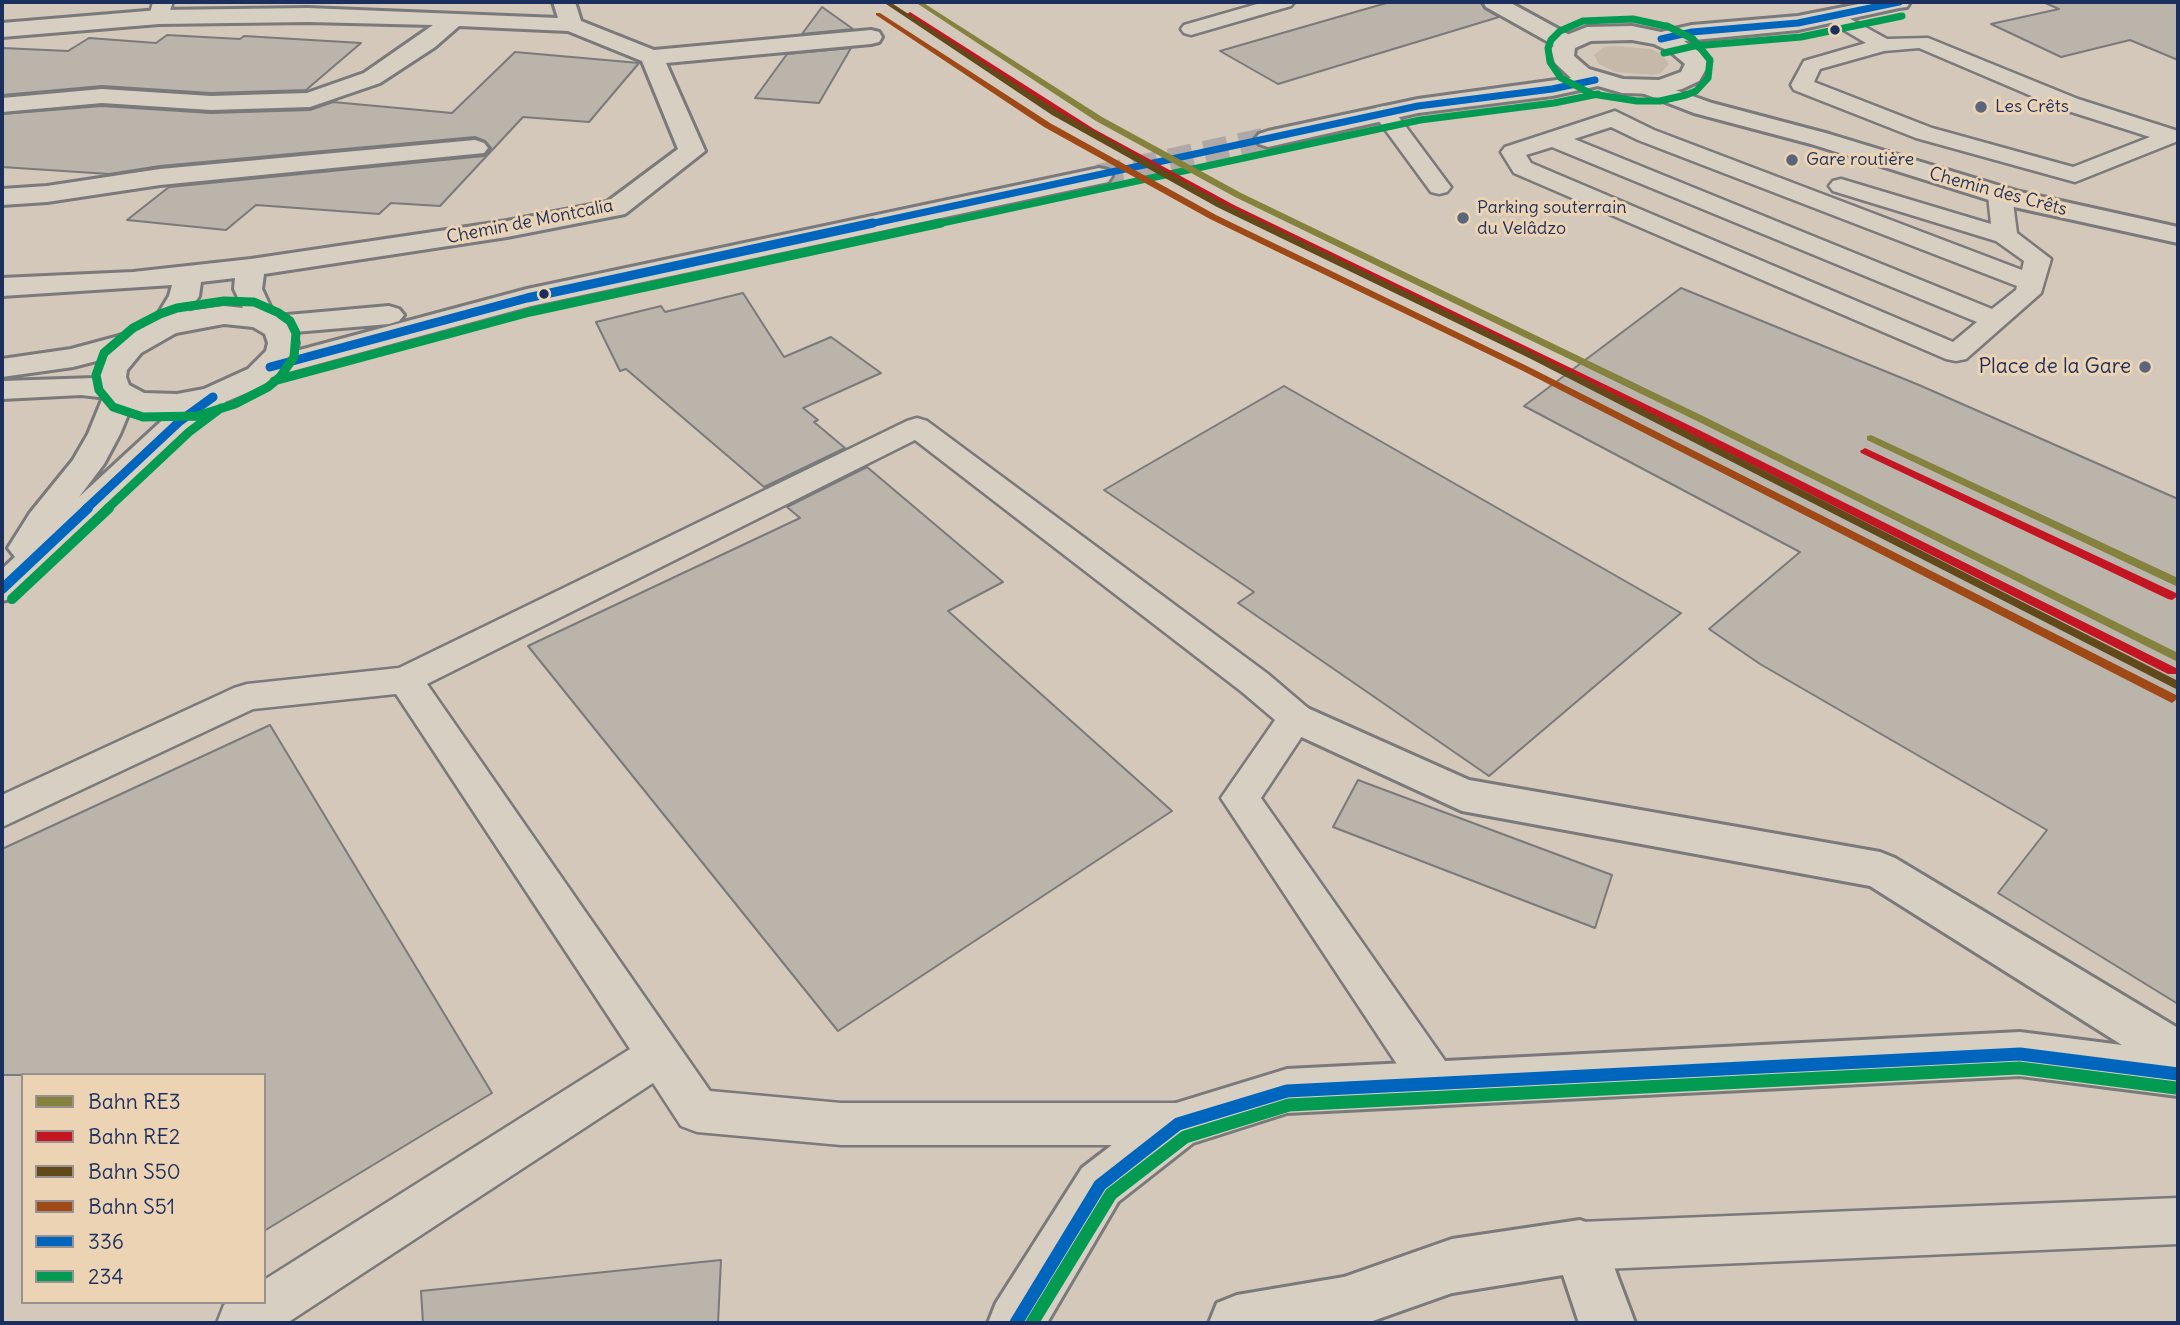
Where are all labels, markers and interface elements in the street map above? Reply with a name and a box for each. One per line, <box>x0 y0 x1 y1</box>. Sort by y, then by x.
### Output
unlabelled marker <box>1828 23 1842 37</box>
place label: Les Crêts <box>1995 96 2069 118</box>
marker: Les Crêts <box>1973 99 1989 115</box>
place label: Gare routière <box>1806 149 1914 171</box>
marker: Gare routière <box>1784 152 1800 168</box>
street label: Chemin des Crêts <box>1927 163 2069 221</box>
street label: Chemin de Montcalia <box>445 195 615 249</box>
place label: Parking souterrain du Velâdzo <box>1477 197 1627 240</box>
marker: Parking souterrain du Velâdzo <box>1455 210 1471 226</box>
unlabelled marker <box>537 287 551 301</box>
place label: Place de la Gare <box>1978 354 2131 380</box>
marker: Place de la Gare <box>2137 359 2153 375</box>
legend <box>21 1073 266 1304</box>
text: Bahn RE3 <box>88 1088 181 1115</box>
text: Bahn RE2 <box>88 1123 180 1150</box>
text: Bahn S50 <box>88 1158 181 1185</box>
text: Bahn S51 <box>88 1193 175 1220</box>
text: 336 <box>88 1228 124 1255</box>
text: 234 <box>88 1263 124 1290</box>

